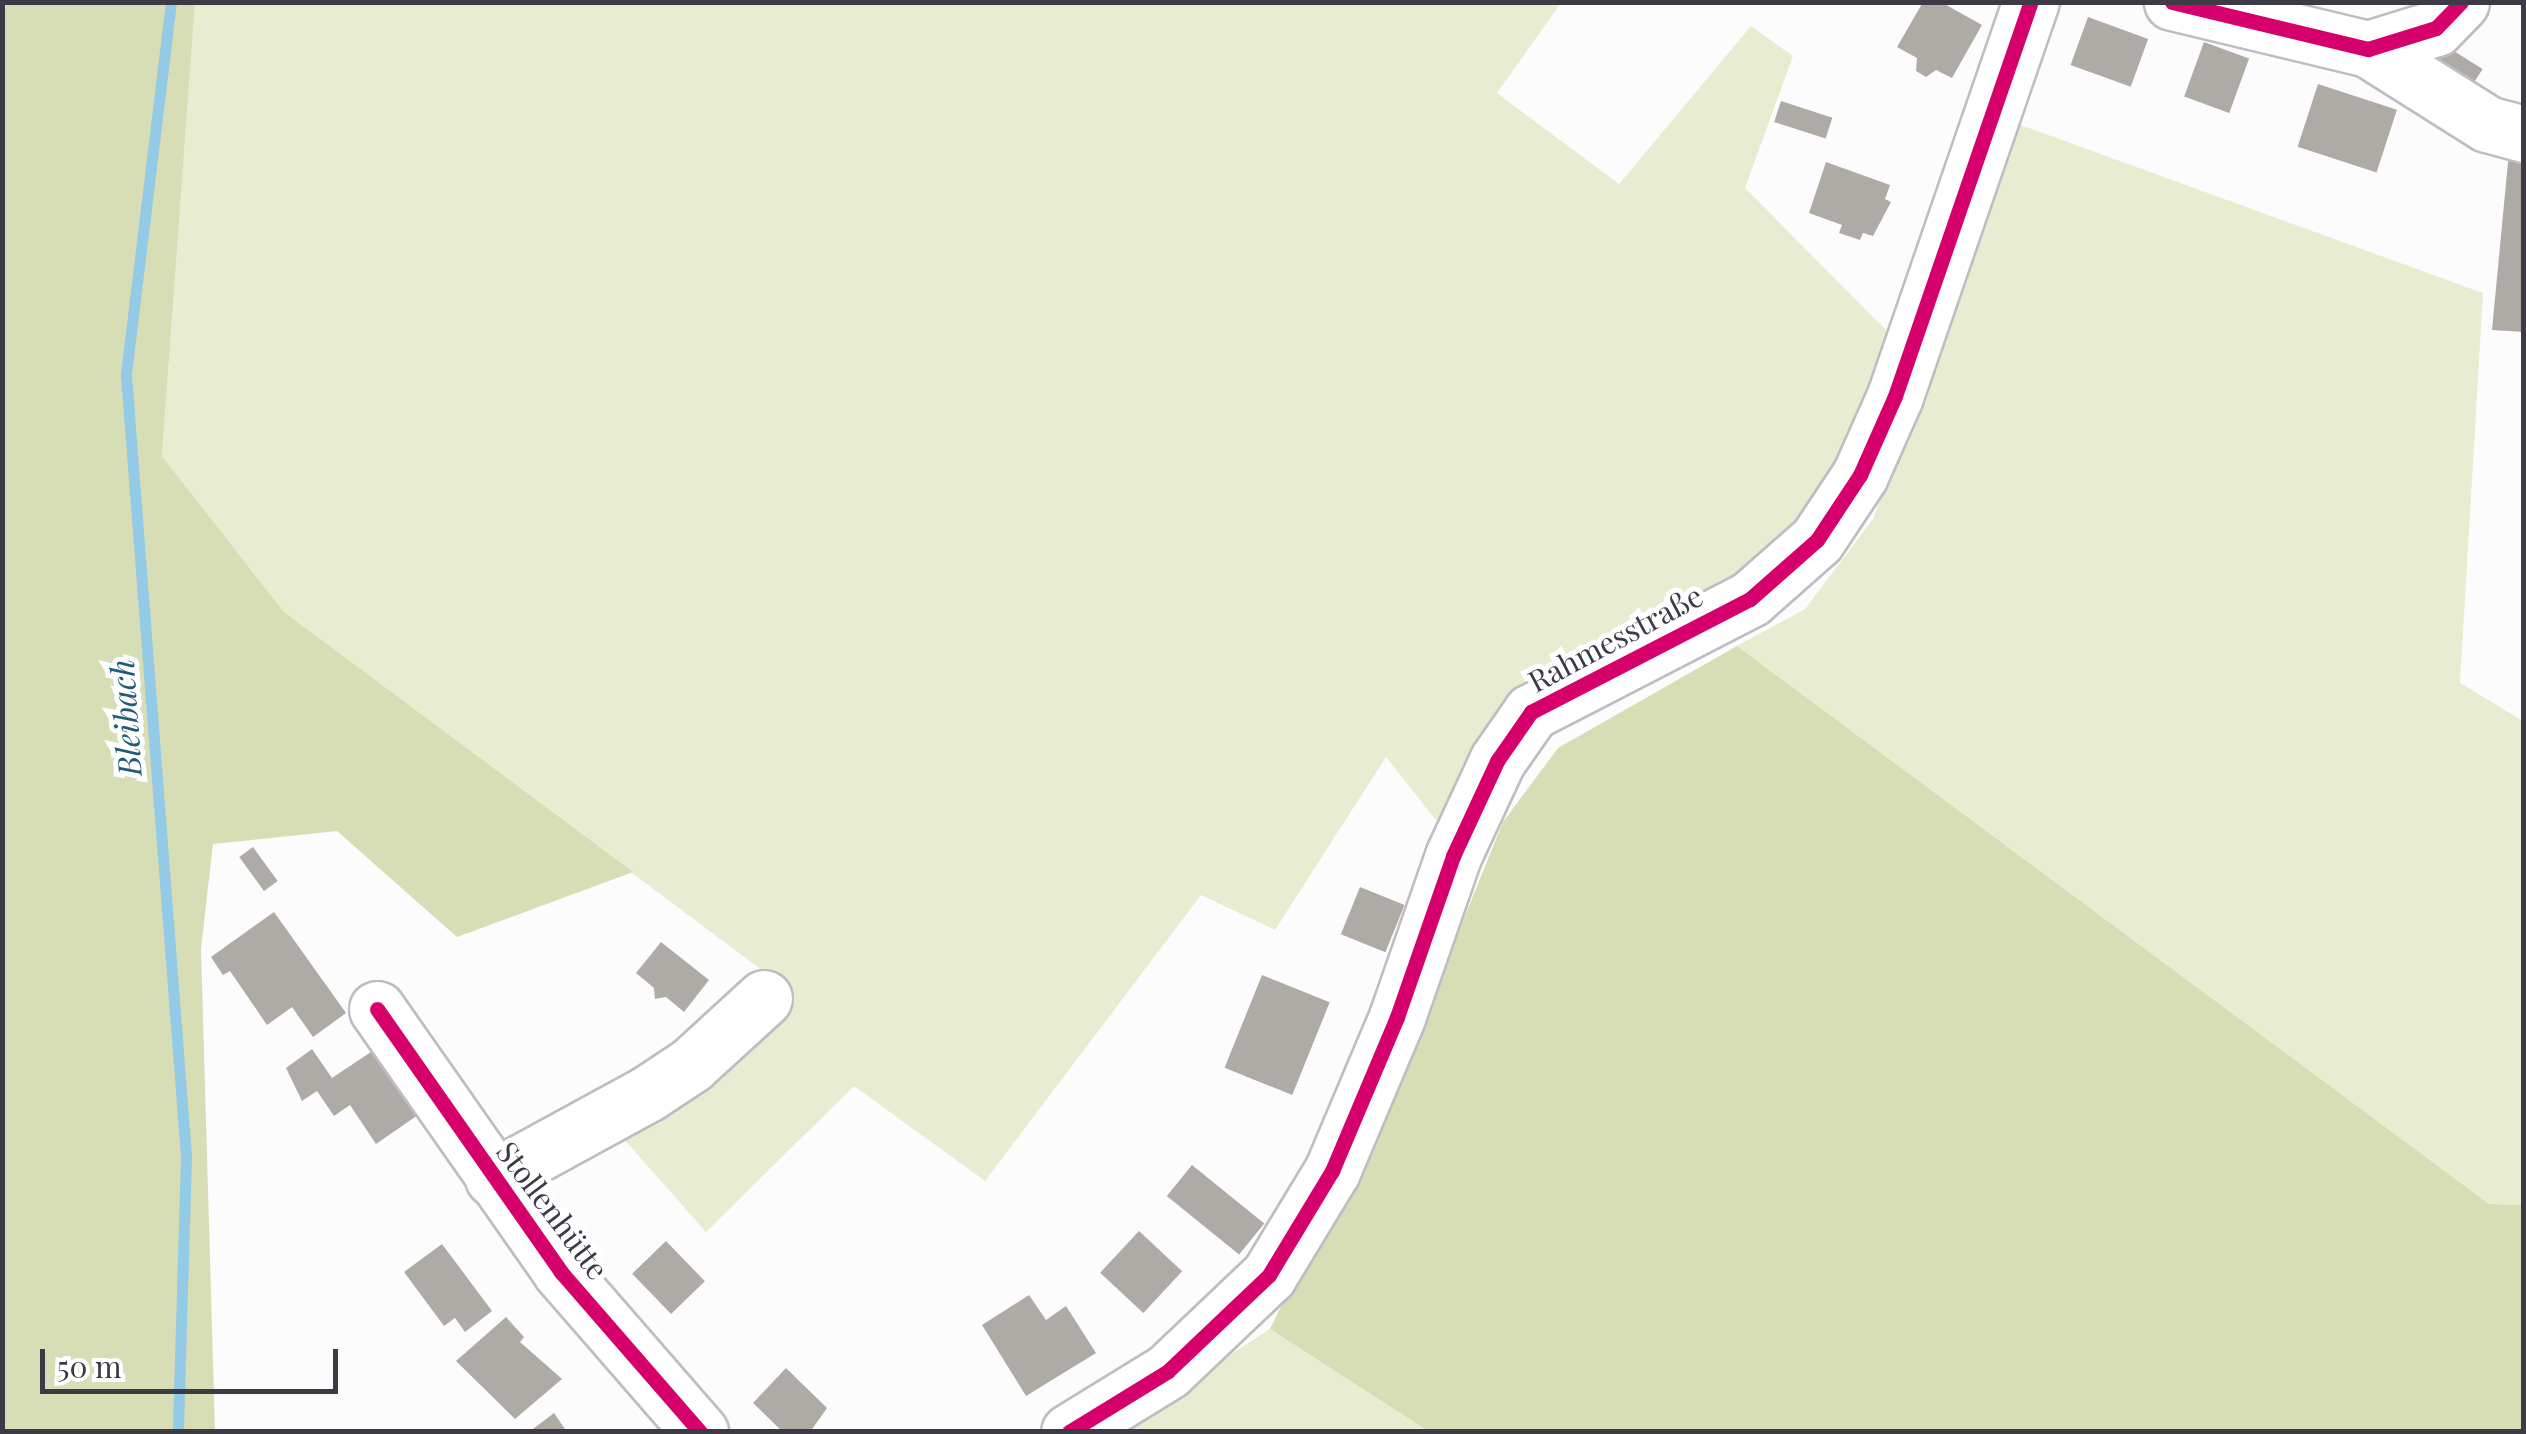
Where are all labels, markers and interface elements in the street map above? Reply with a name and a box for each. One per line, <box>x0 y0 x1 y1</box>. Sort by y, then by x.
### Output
street label: Rahmesstraße <box>1522 577 1708 699</box>
water label: Bleibach <box>102 658 148 778</box>
street label: Stollenhütte <box>490 1134 616 1286</box>
scale bar <box>45 1329 342 1391</box>
text: 50 m <box>57 1346 122 1386</box>

